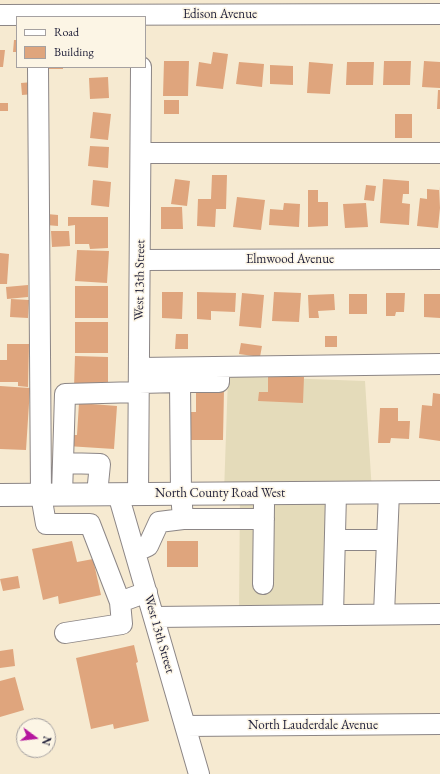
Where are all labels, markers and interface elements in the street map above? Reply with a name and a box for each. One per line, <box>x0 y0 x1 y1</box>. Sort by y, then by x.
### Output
street label: Edison Avenue <box>183 6 257 22</box>
legend <box>16 16 146 68</box>
text: Road <box>54 24 79 40</box>
text: Building <box>54 44 94 60</box>
street label: West 13th Street <box>131 239 149 321</box>
street label: Elmwood Avenue <box>246 251 334 267</box>
street label: North County Road West <box>155 485 285 501</box>
street label: West 13th Street <box>140 593 178 675</box>
street label: North Lauderdale Avenue <box>248 717 378 733</box>
north arrow <box>16 718 56 758</box>
text: N <box>39 735 55 747</box>

